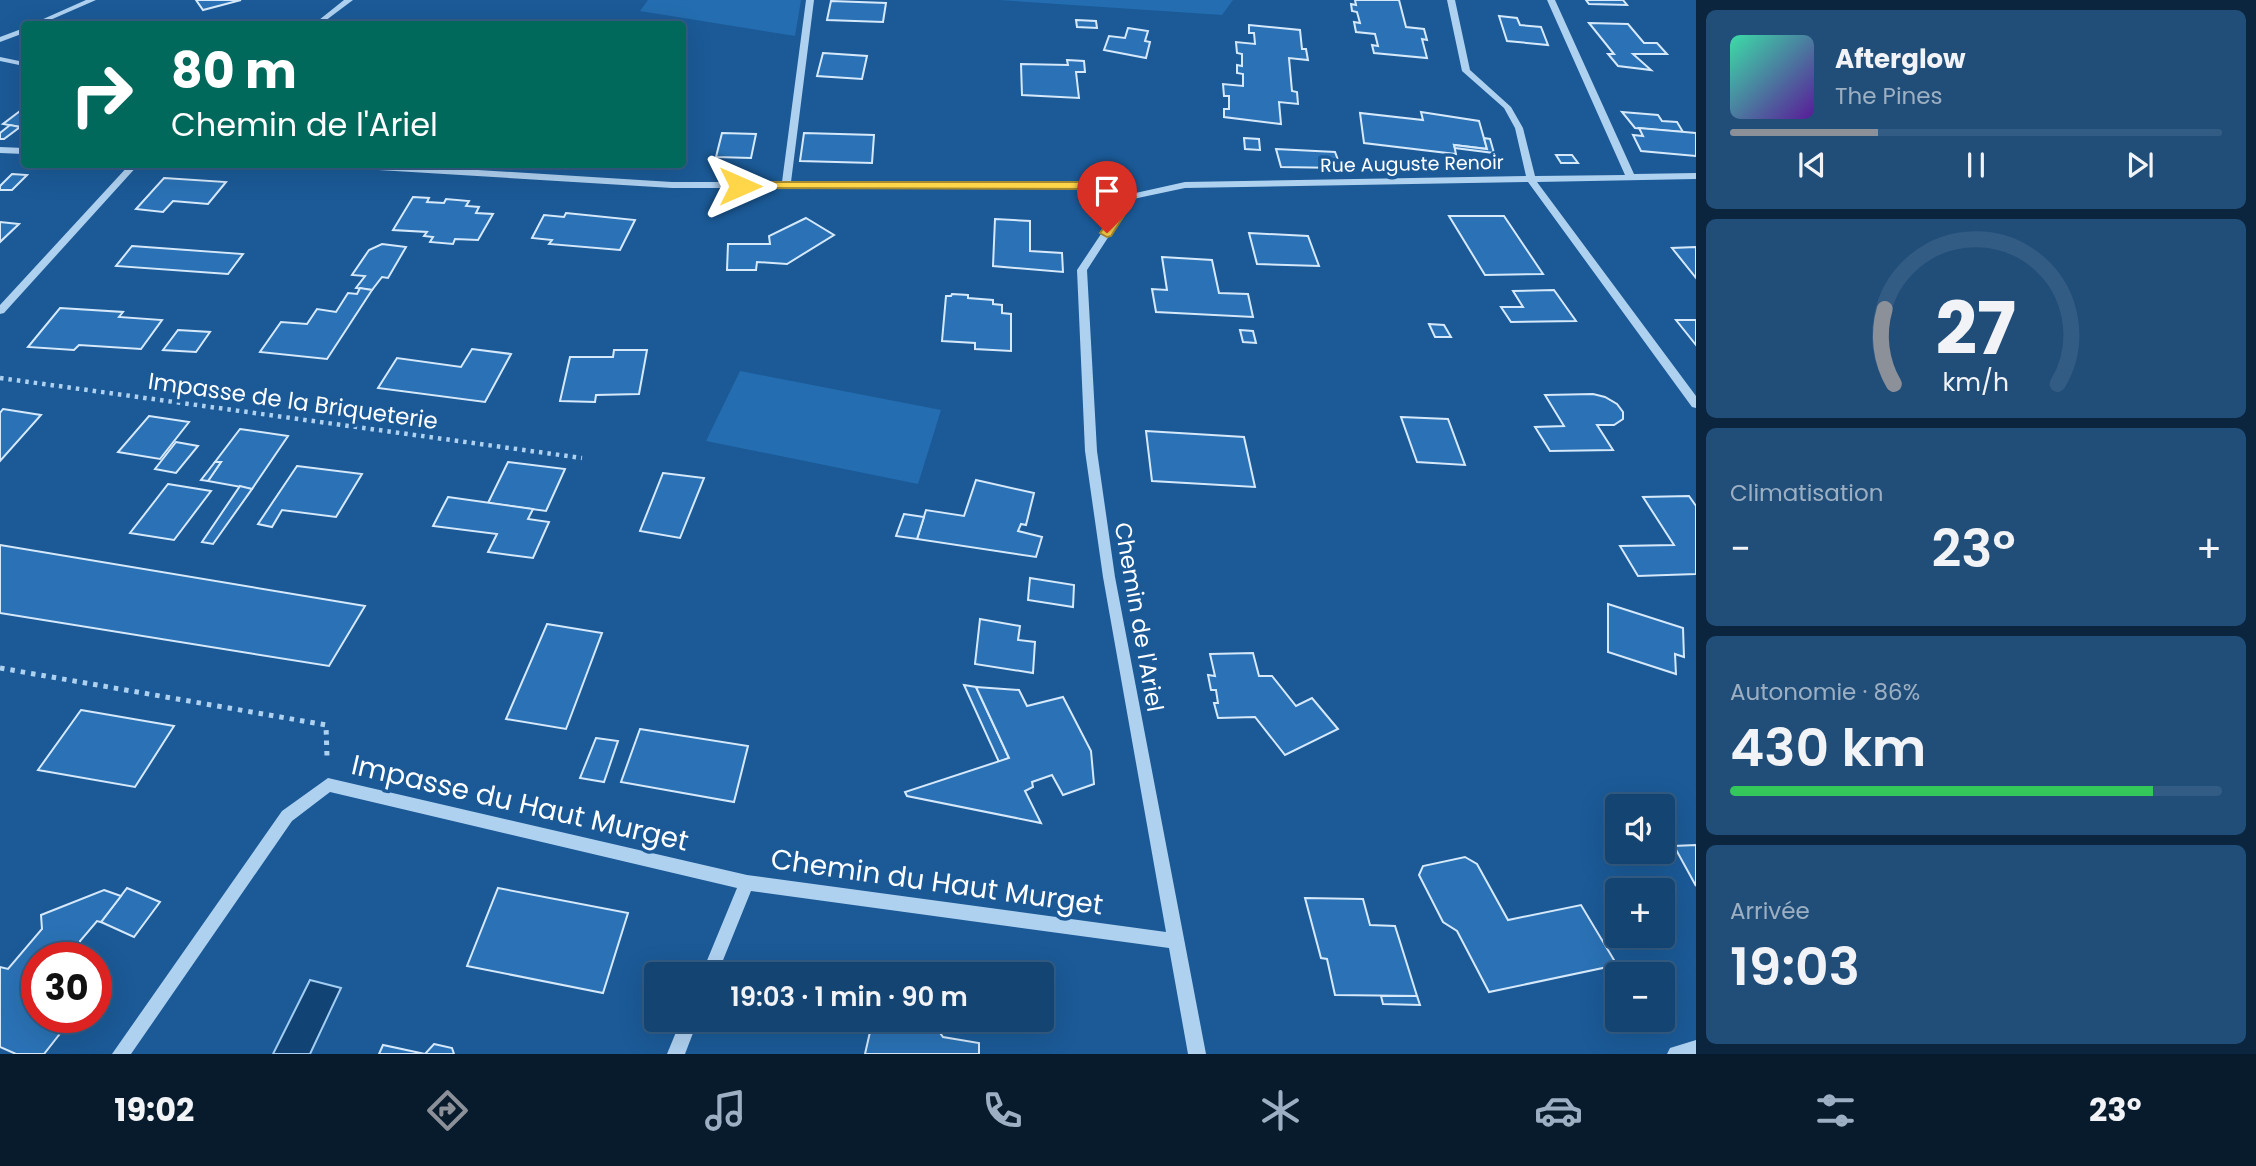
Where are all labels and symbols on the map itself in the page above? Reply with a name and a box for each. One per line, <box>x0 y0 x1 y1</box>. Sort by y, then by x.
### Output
position arrow <box>703 149 777 223</box>
street label: Rue Auguste Renoir <box>1320 149 1504 179</box>
pin <box>1077 161 1137 233</box>
street label: Impasse de la Briqueterie <box>146 365 440 437</box>
street label: Chemin de l'Ariel <box>1107 520 1171 714</box>
street label: Impasse du Haut Murget <box>348 745 692 861</box>
street label: Chemin du Haut Murget <box>768 839 1106 925</box>
speed limit sign: 30 <box>21 942 112 1033</box>

